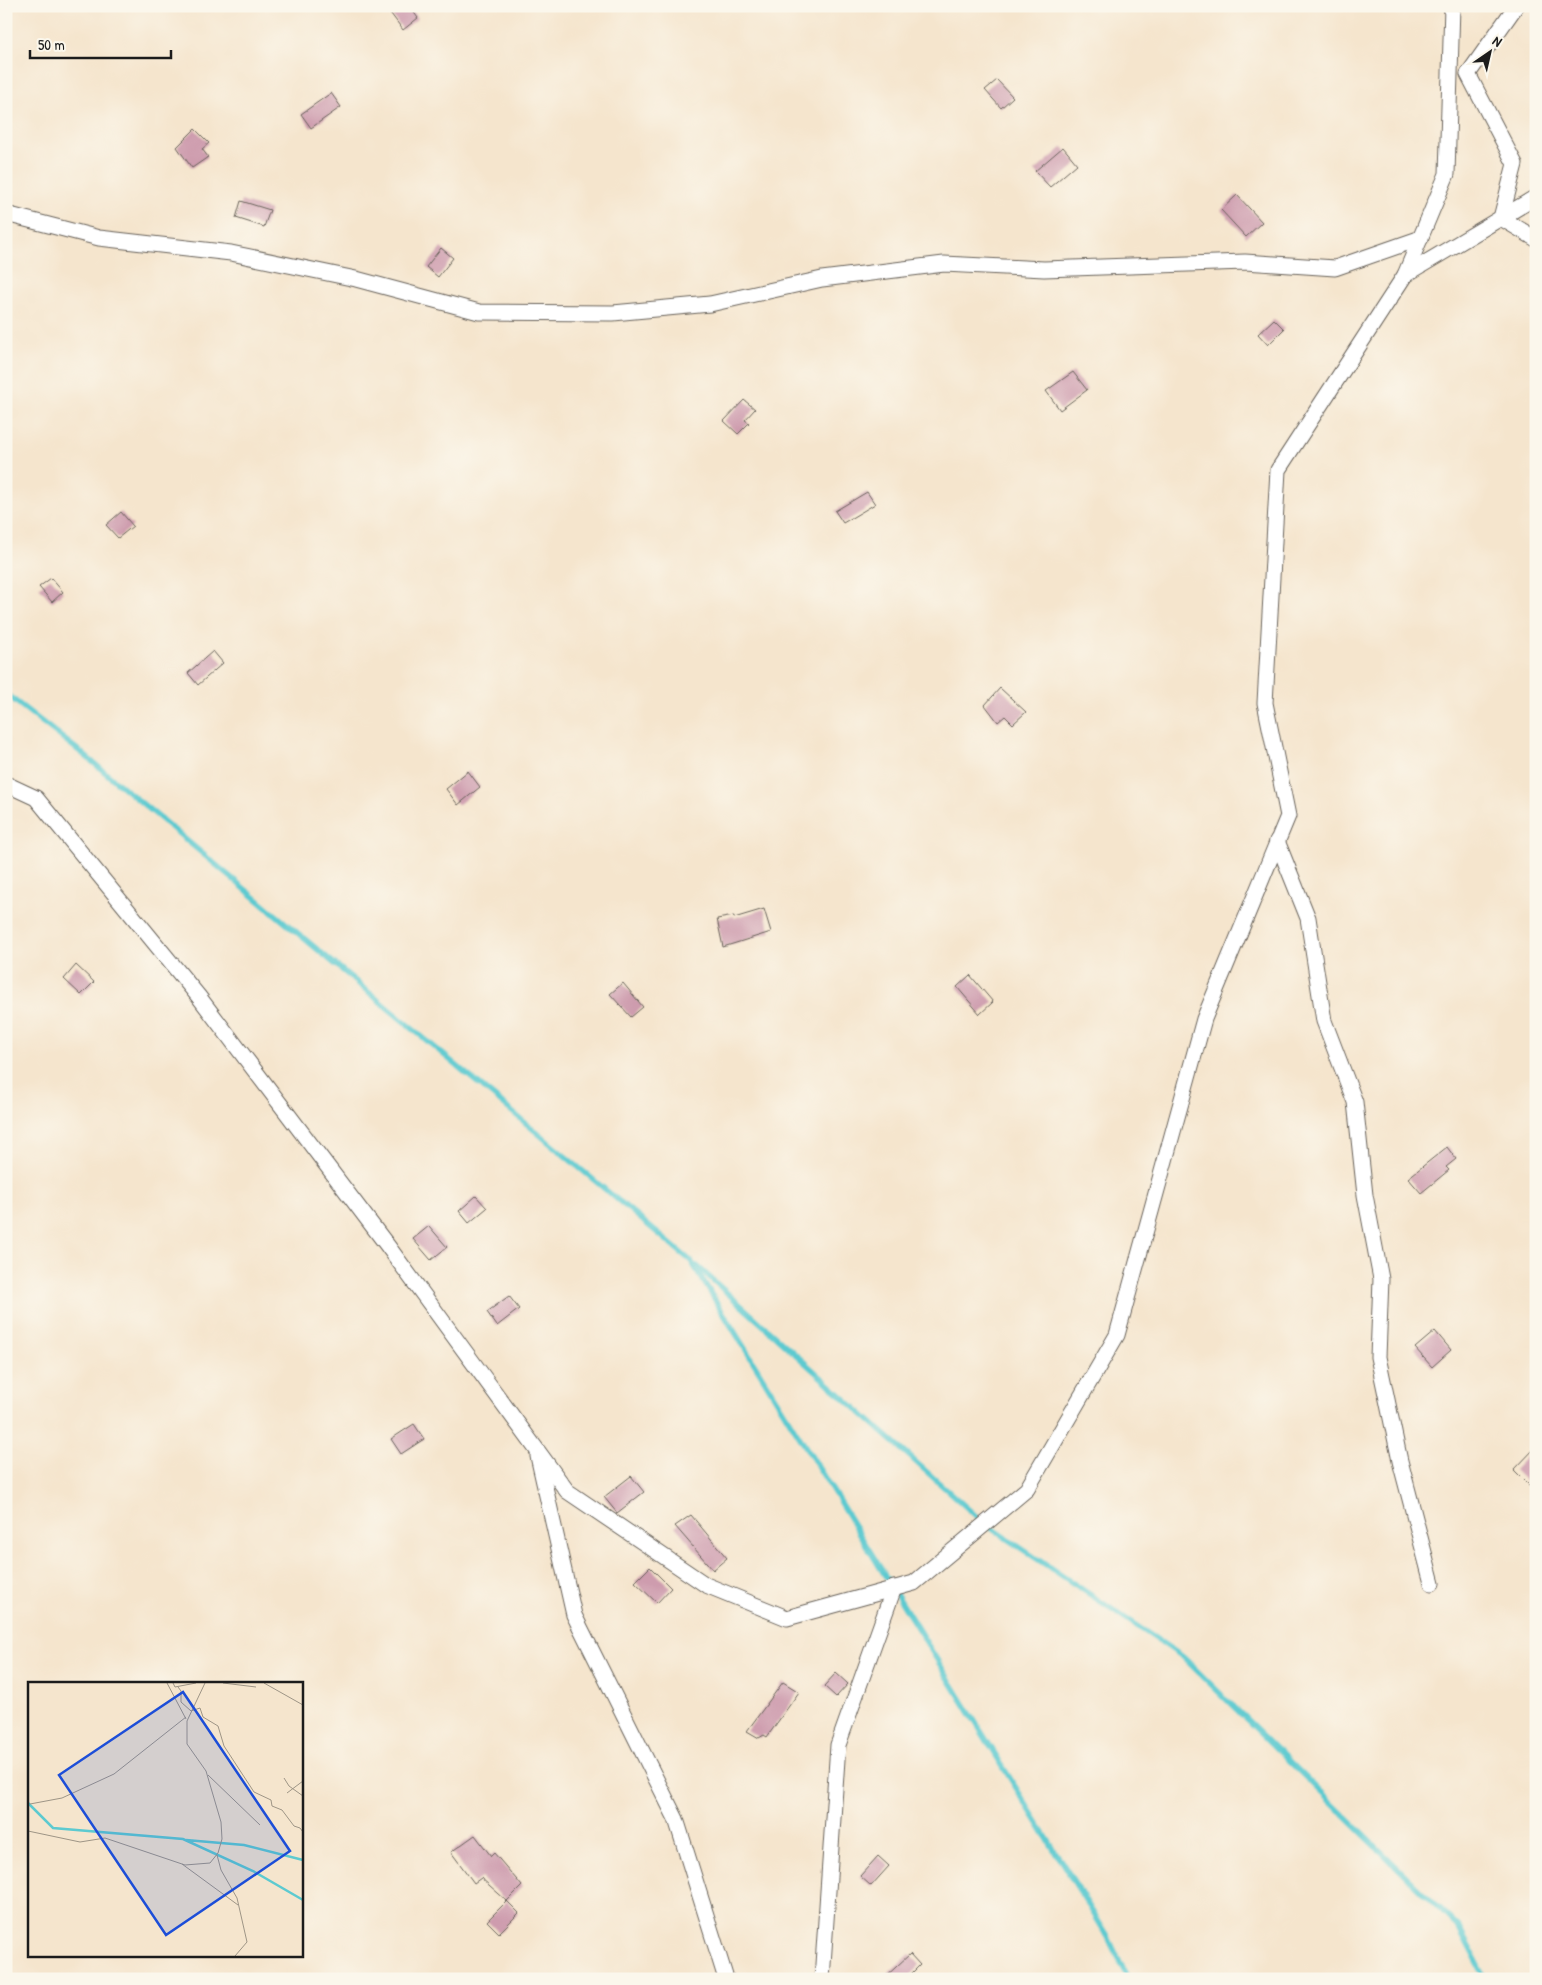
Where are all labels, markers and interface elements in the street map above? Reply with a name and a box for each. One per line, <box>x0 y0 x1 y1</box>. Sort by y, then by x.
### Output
scale bar <box>30 28 171 60</box>
north arrow <box>1464 28 1514 78</box>
text: N <box>1489 31 1506 51</box>
text: 50 m <box>38 34 65 55</box>
inset map <box>28 1682 302 1958</box>

